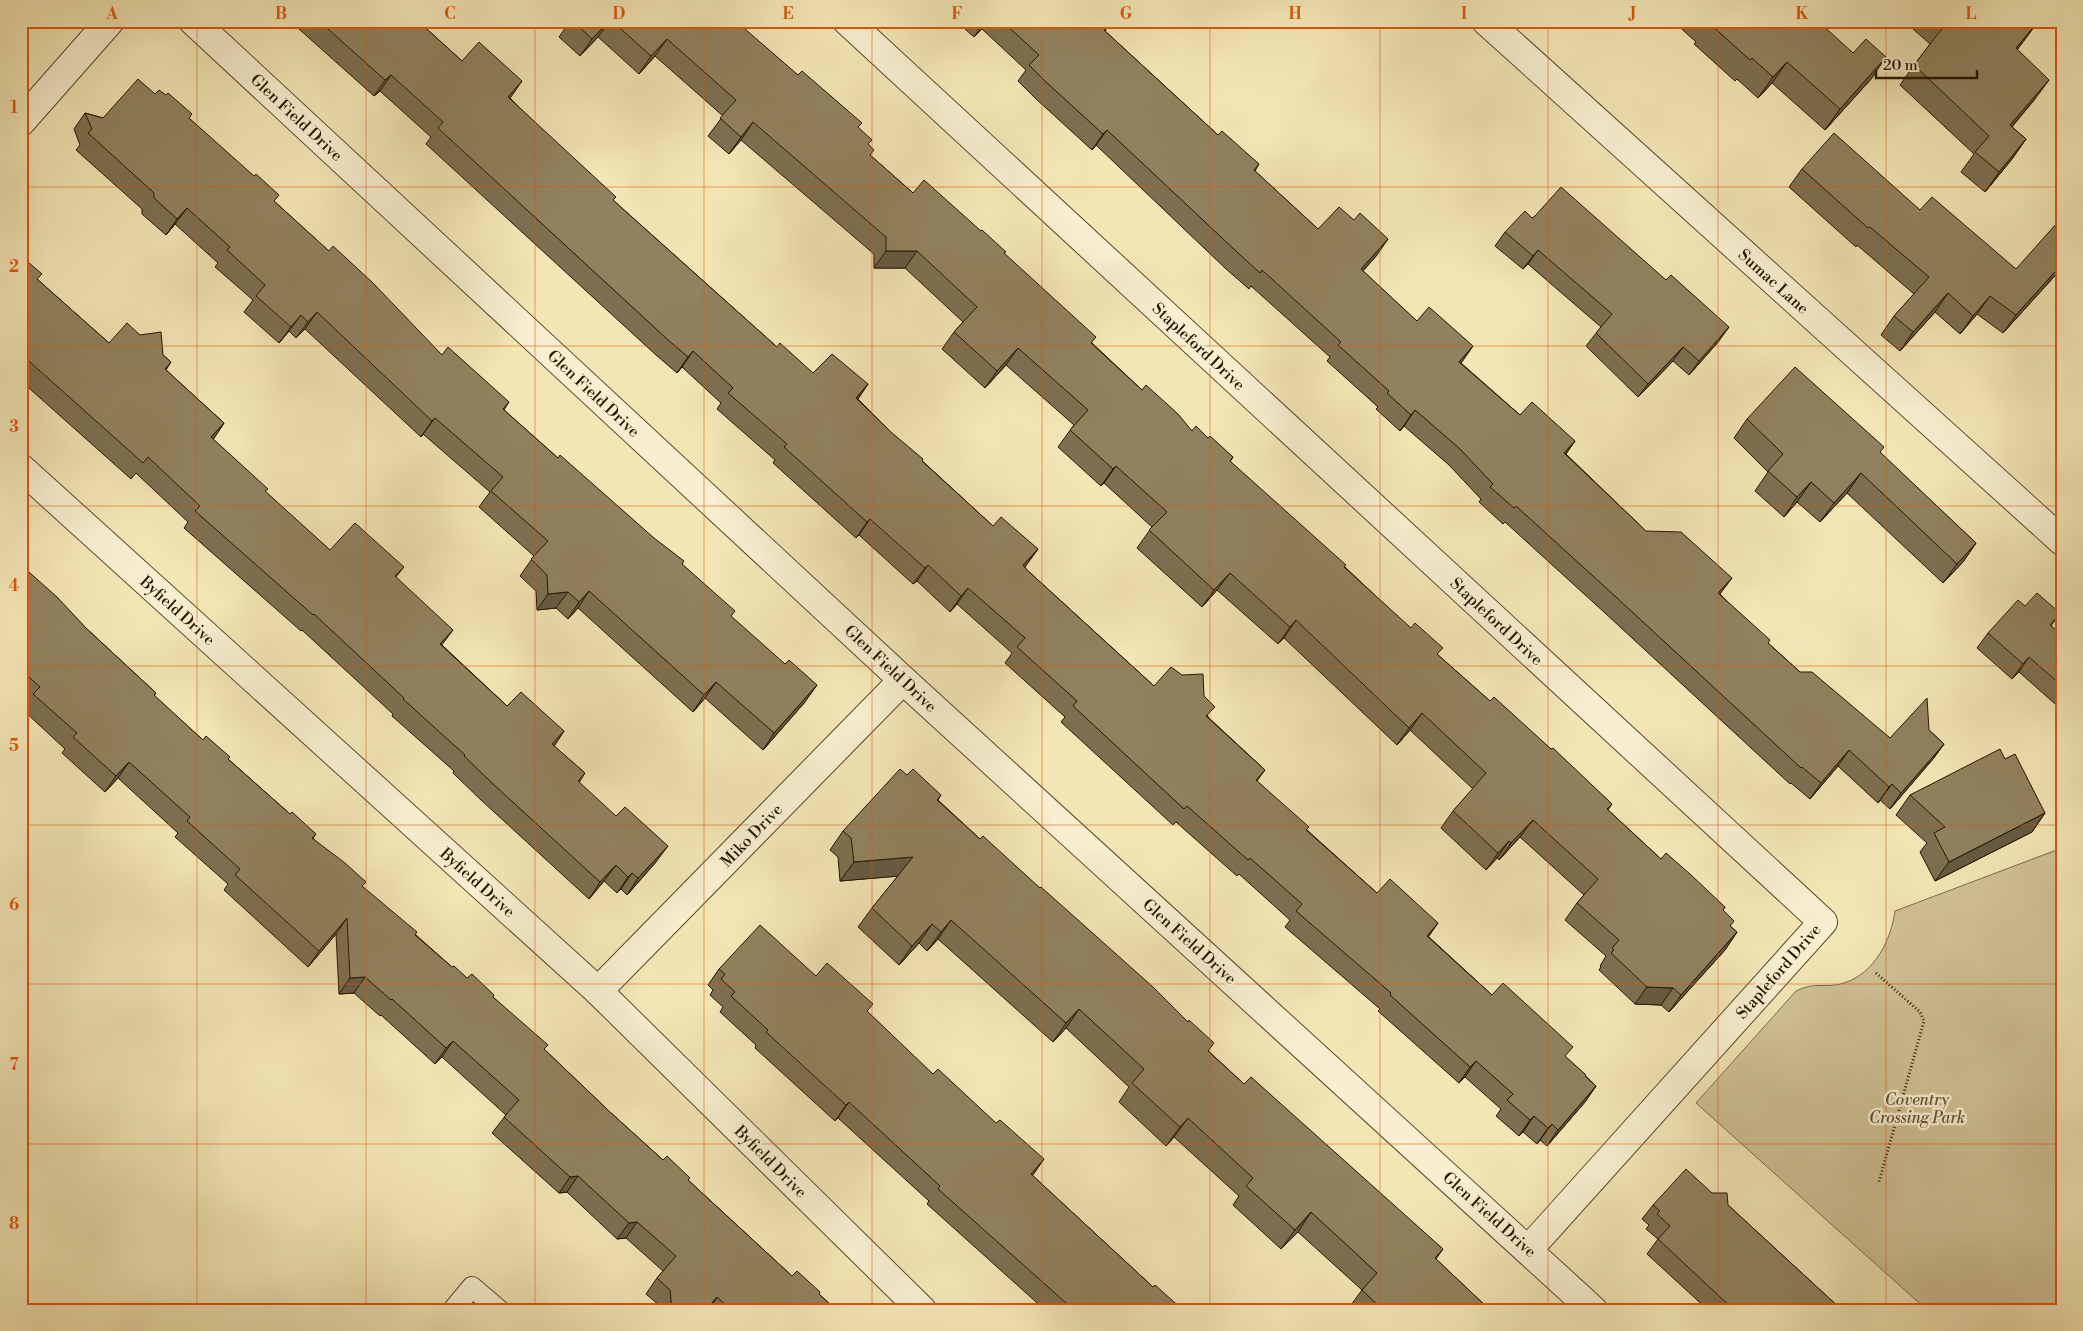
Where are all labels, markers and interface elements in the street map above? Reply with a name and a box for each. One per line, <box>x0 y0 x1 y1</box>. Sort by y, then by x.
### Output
text: A <box>105 4 118 24</box>
text: B <box>275 4 287 24</box>
text: C <box>444 4 456 24</box>
text: D <box>613 4 626 24</box>
text: E <box>782 4 794 24</box>
text: F <box>951 4 963 24</box>
text: G <box>1120 4 1133 24</box>
text: H <box>1288 4 1302 24</box>
text: I <box>1461 4 1467 24</box>
text: J <box>1628 4 1636 24</box>
text: K <box>1796 4 1810 24</box>
text: L <box>1966 4 1977 24</box>
scale bar <box>1876 48 1977 80</box>
text: 20 m <box>1883 56 1918 75</box>
street label: Glen Field Drive <box>246 70 347 166</box>
text: 1 <box>10 98 18 118</box>
street label: Sumac Lane <box>1734 245 1813 319</box>
text: 2 <box>9 257 19 277</box>
street label: Stapleford Drive <box>1148 299 1249 395</box>
street label: Glen Field Drive <box>543 346 644 442</box>
text: 3 <box>9 417 19 437</box>
street label: Byfield Drive <box>135 571 219 650</box>
street label: Stapleford Drive <box>1446 574 1547 670</box>
text: 4 <box>9 576 20 596</box>
street label: Glen Field Drive <box>840 621 941 717</box>
text: 5 <box>9 736 19 756</box>
street label: Miko Drive <box>717 800 787 872</box>
street label: Byfield Drive <box>435 843 519 922</box>
street label: Glen Field Drive <box>1138 894 1240 989</box>
text: 6 <box>9 895 19 915</box>
street label: Stapleford Drive <box>1732 920 1826 1023</box>
text: 7 <box>9 1055 19 1075</box>
park label: Coventry Crossing Park <box>1869 1090 1965 1128</box>
street label: Byfield Drive <box>729 1121 811 1202</box>
street label: Glen Field Drive <box>1438 1167 1540 1262</box>
text: 8 <box>9 1214 19 1234</box>

